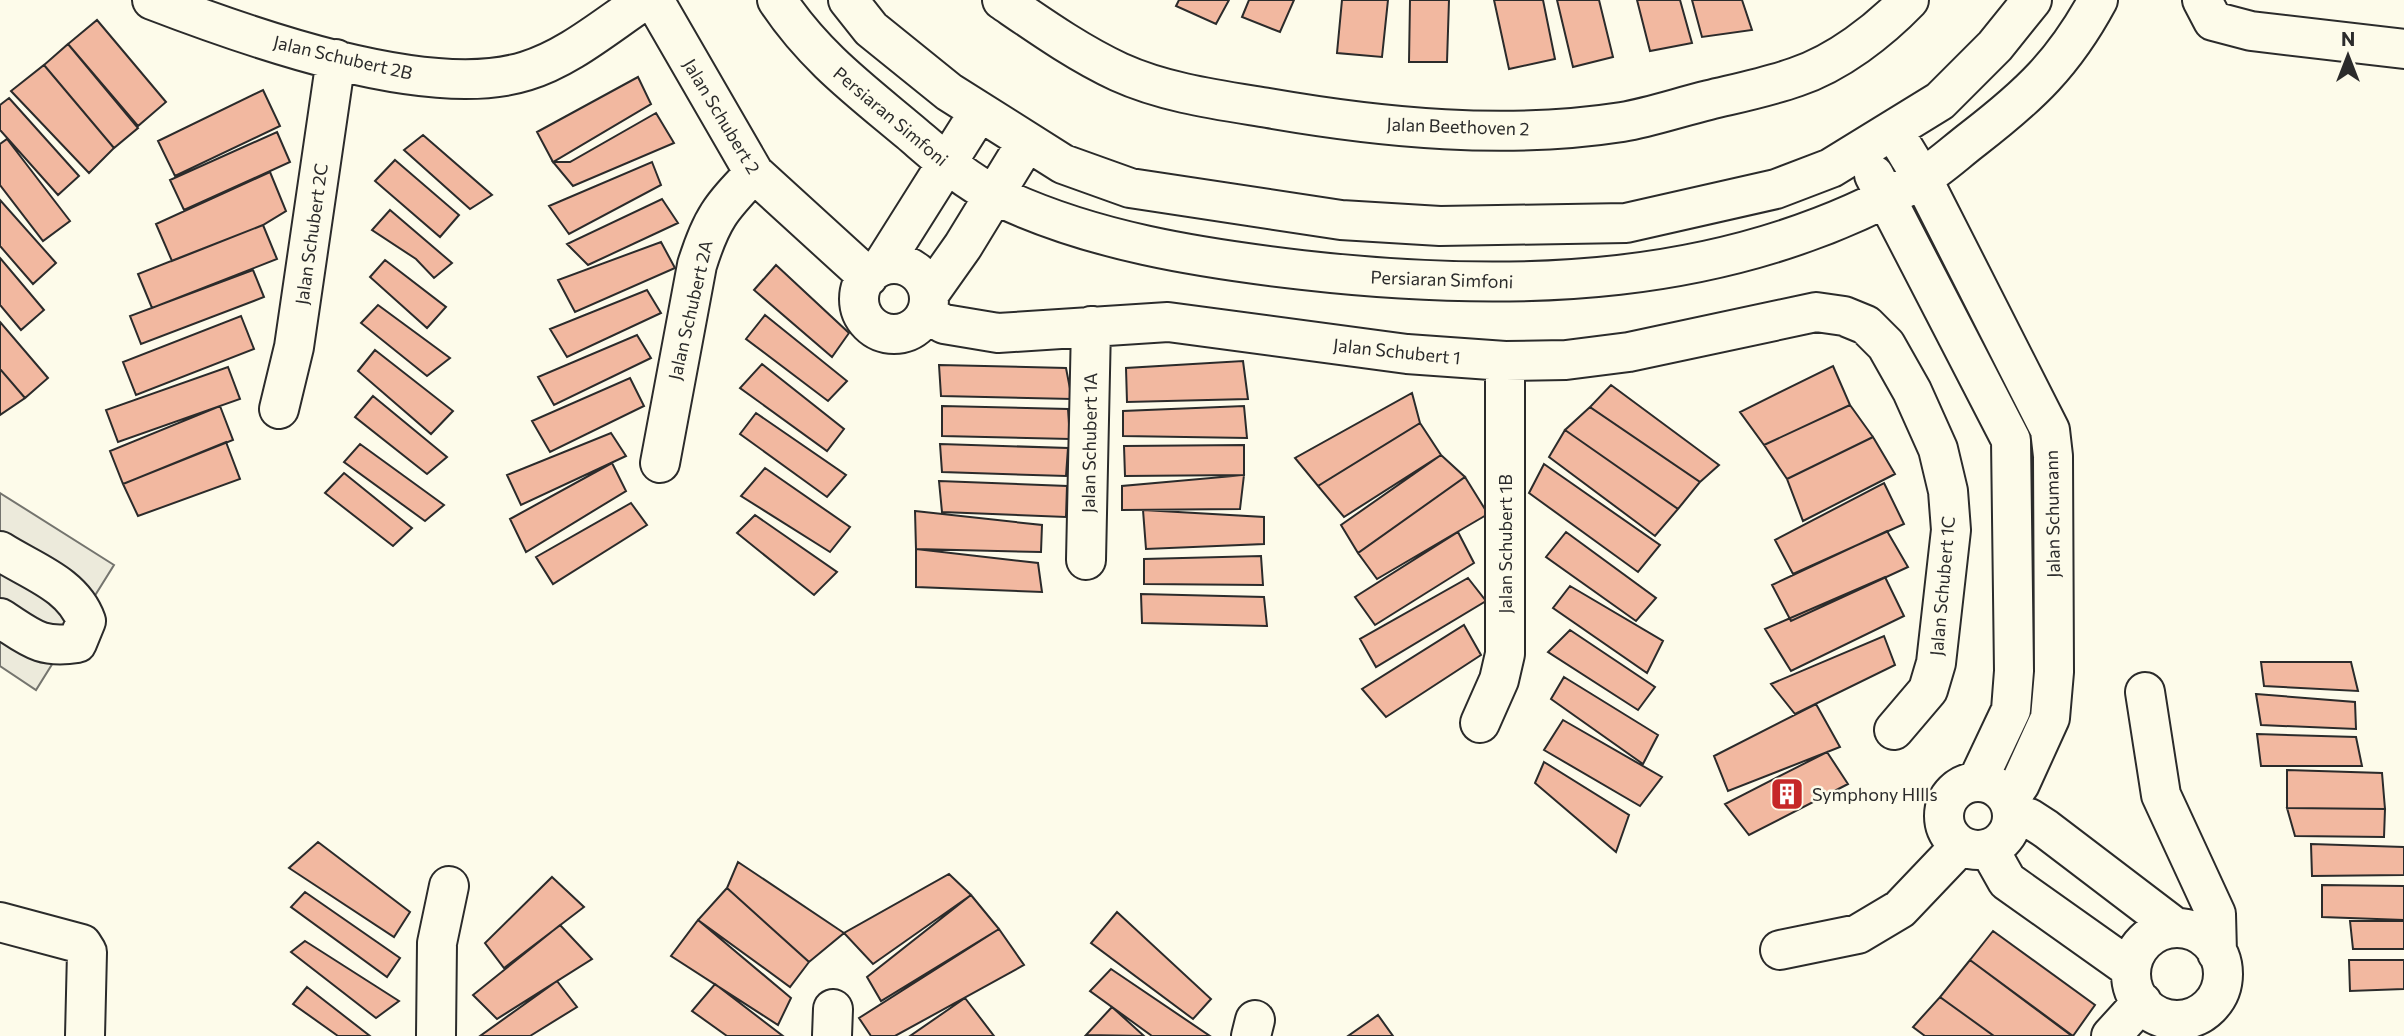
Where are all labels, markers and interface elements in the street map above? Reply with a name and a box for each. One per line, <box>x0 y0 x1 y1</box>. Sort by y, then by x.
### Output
north arrow <box>2313 21 2383 91</box>
text: N <box>2341 27 2355 50</box>
street label: Jalan Schubert 2B <box>271 30 415 84</box>
street label: Jalan Schubert 2 <box>679 54 765 178</box>
street label: Persiaran Simfoni <box>829 62 953 170</box>
street label: Jalan Beethoven 2 <box>1386 113 1530 139</box>
street label: Jalan Schubert 2C <box>290 162 332 306</box>
street label: Jalan Schubert 2A <box>663 238 717 382</box>
street label: Persiaran Simfoni <box>1370 266 1514 292</box>
street label: Jalan Schubert 1 <box>1332 333 1462 369</box>
street label: Jalan Schubert 1A <box>1077 373 1101 513</box>
street label: Jalan Schumann <box>2040 450 2064 578</box>
street label: Jalan Schubert 1B <box>1494 474 1516 614</box>
street label: Jalan Schubert 1C <box>1925 515 1959 657</box>
building icon: Symphony HIlls <box>1768 775 1806 813</box>
place label: Symphony HIlls <box>1812 783 1938 805</box>

